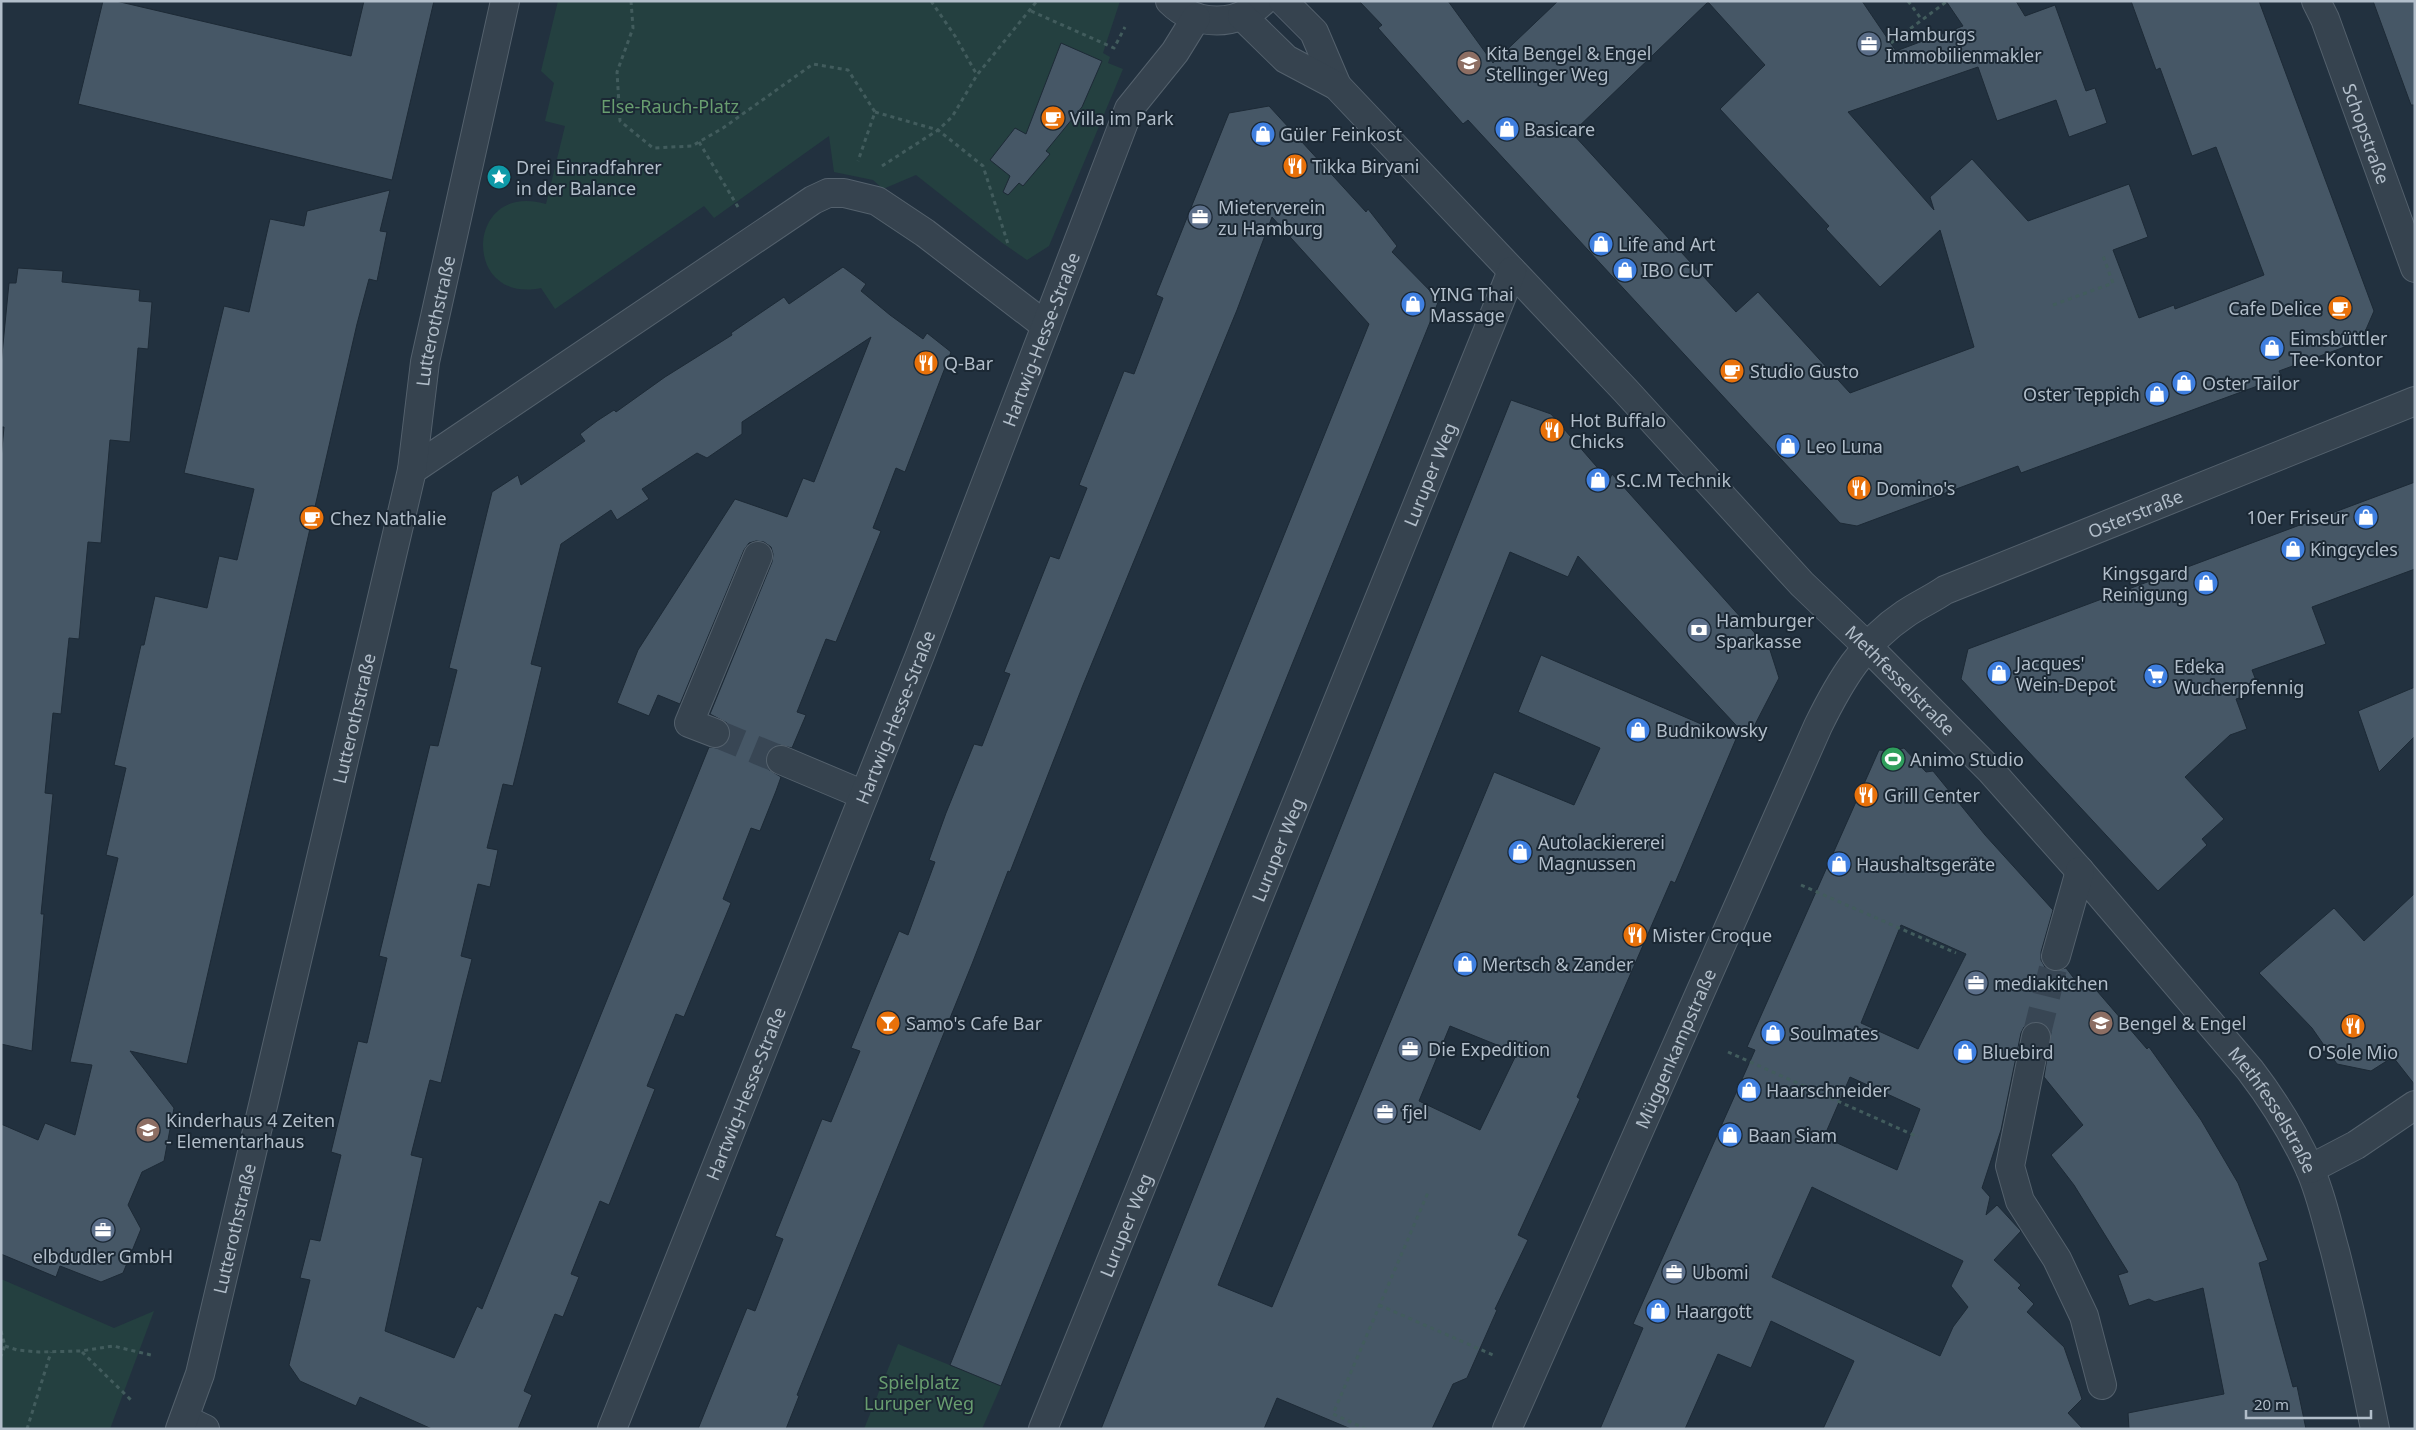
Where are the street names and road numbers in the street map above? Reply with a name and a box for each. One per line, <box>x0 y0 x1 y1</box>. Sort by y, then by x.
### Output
street label: Schopstraße <box>2337 80 2396 187</box>
street label: Hartwig-Hesse-Straße <box>997 249 1085 430</box>
street label: Lutterothstraße <box>410 253 460 388</box>
street label: Luruper Weg <box>1398 419 1461 530</box>
street label: Osterstraße <box>2084 484 2186 543</box>
street label: Methfesselstraße <box>1840 620 1961 740</box>
street label: Hartwig-Hesse-Straße <box>850 627 940 808</box>
street label: Lutterothstraße <box>327 651 381 786</box>
street label: Luruper Weg <box>1246 794 1309 905</box>
street label: Müggenkampstraße <box>1629 965 1721 1132</box>
street label: Hartwig-Hesse-Straße <box>700 1003 791 1184</box>
street label: Methfesselstraße <box>2223 1041 2322 1177</box>
street label: Lutterothstraße <box>207 1161 261 1296</box>
street label: Luruper Weg <box>1094 1170 1157 1281</box>

